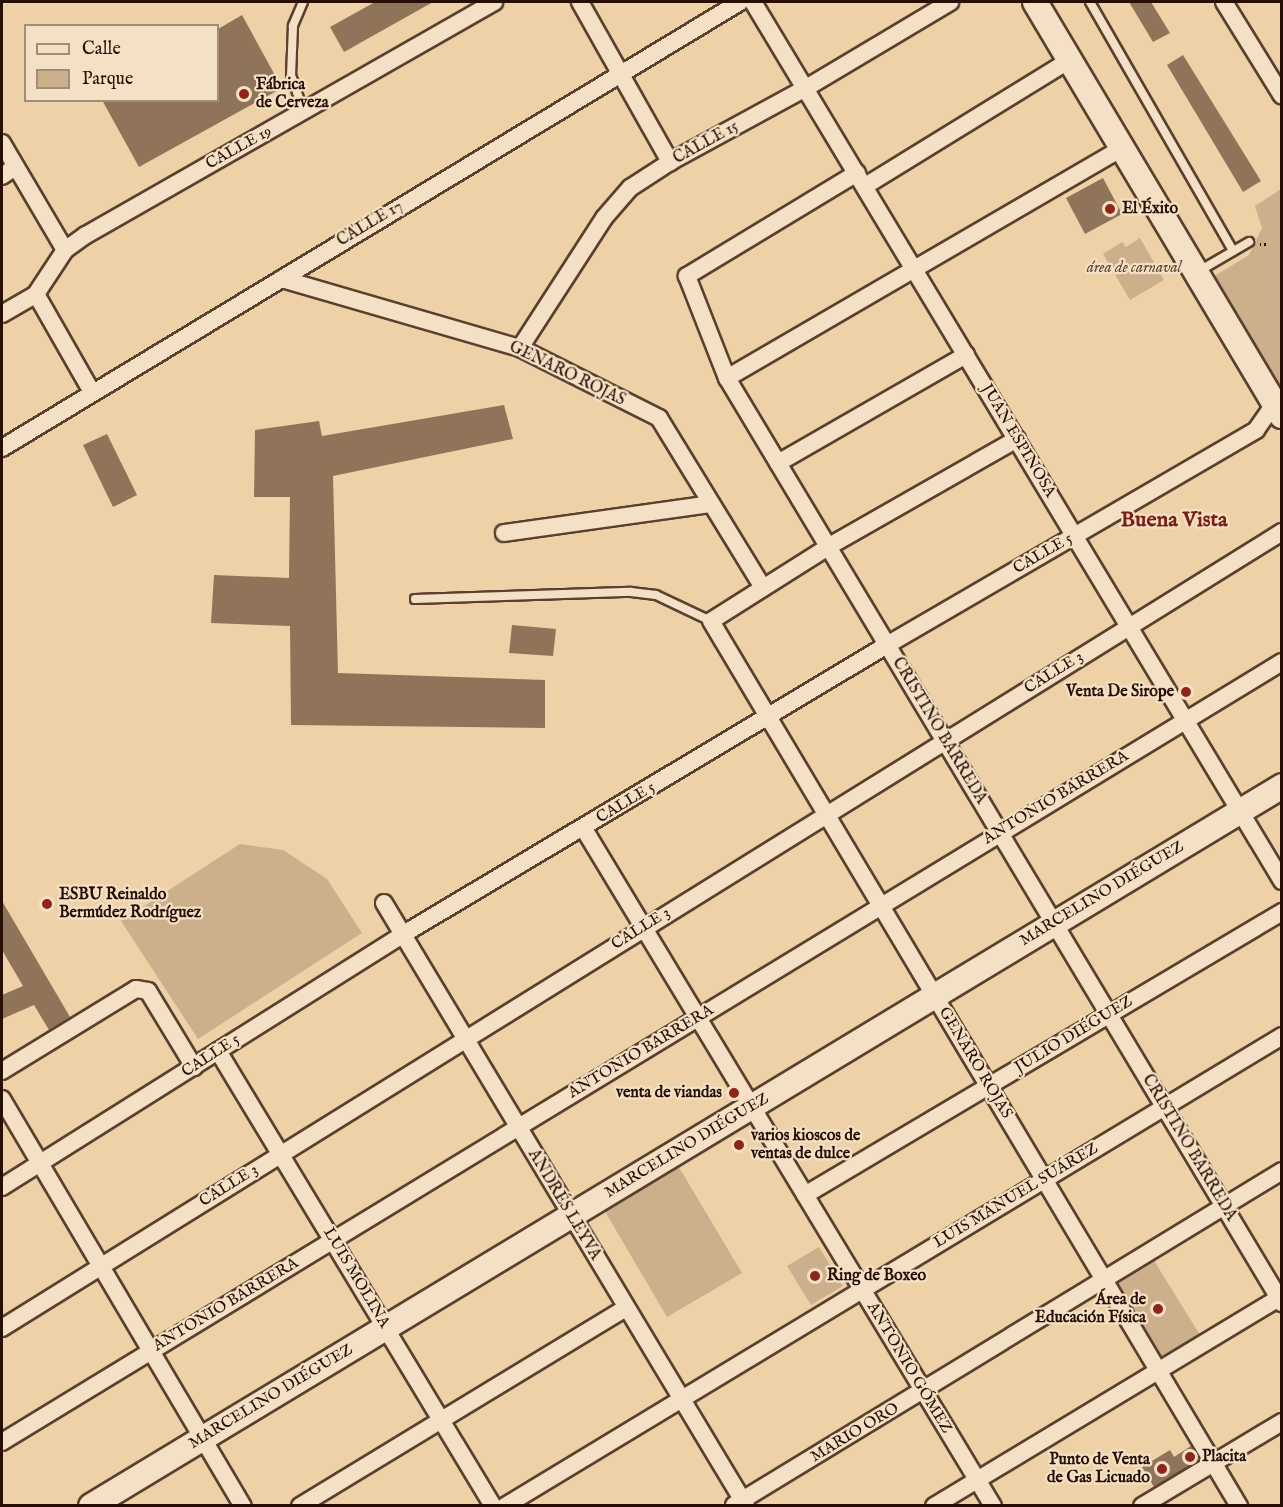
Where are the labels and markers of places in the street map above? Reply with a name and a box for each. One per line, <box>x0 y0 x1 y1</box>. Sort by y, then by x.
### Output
place label: Fábrica de Cerveza <box>256 75 329 113</box>
marker: Fábrica de Cerveza <box>237 87 251 101</box>
place label: El Éxito <box>1122 199 1178 219</box>
marker: El Éxito <box>1103 202 1117 216</box>
place label: Venta De Sirope <box>1066 682 1174 702</box>
marker: Venta De Sirope <box>1179 685 1193 699</box>
place label: ESBU Reinaldo Bermúdez Rodríguez <box>59 885 201 923</box>
marker: ESBU Reinaldo Bermúdez Rodríguez <box>40 897 54 911</box>
place label: venta de viandas <box>616 1083 722 1103</box>
marker: venta de viandas <box>727 1086 741 1100</box>
place label: varios kioscos de ventas de dulce <box>751 1126 860 1164</box>
marker: varios kioscos de ventas de dulce <box>732 1138 746 1152</box>
place label: Ring de Boxeo <box>827 1266 926 1286</box>
marker: Ring de Boxeo <box>808 1269 822 1283</box>
place label: Área de Educación Física <box>1035 1290 1146 1328</box>
marker: Área de Educación Física <box>1151 1302 1165 1316</box>
place label: Placita <box>1202 1447 1246 1467</box>
place label: Punto de Venta de Gas Licuado <box>1047 1450 1150 1488</box>
marker: Placita <box>1183 1450 1197 1464</box>
marker: Punto de Venta de Gas Licuado <box>1155 1462 1169 1476</box>

